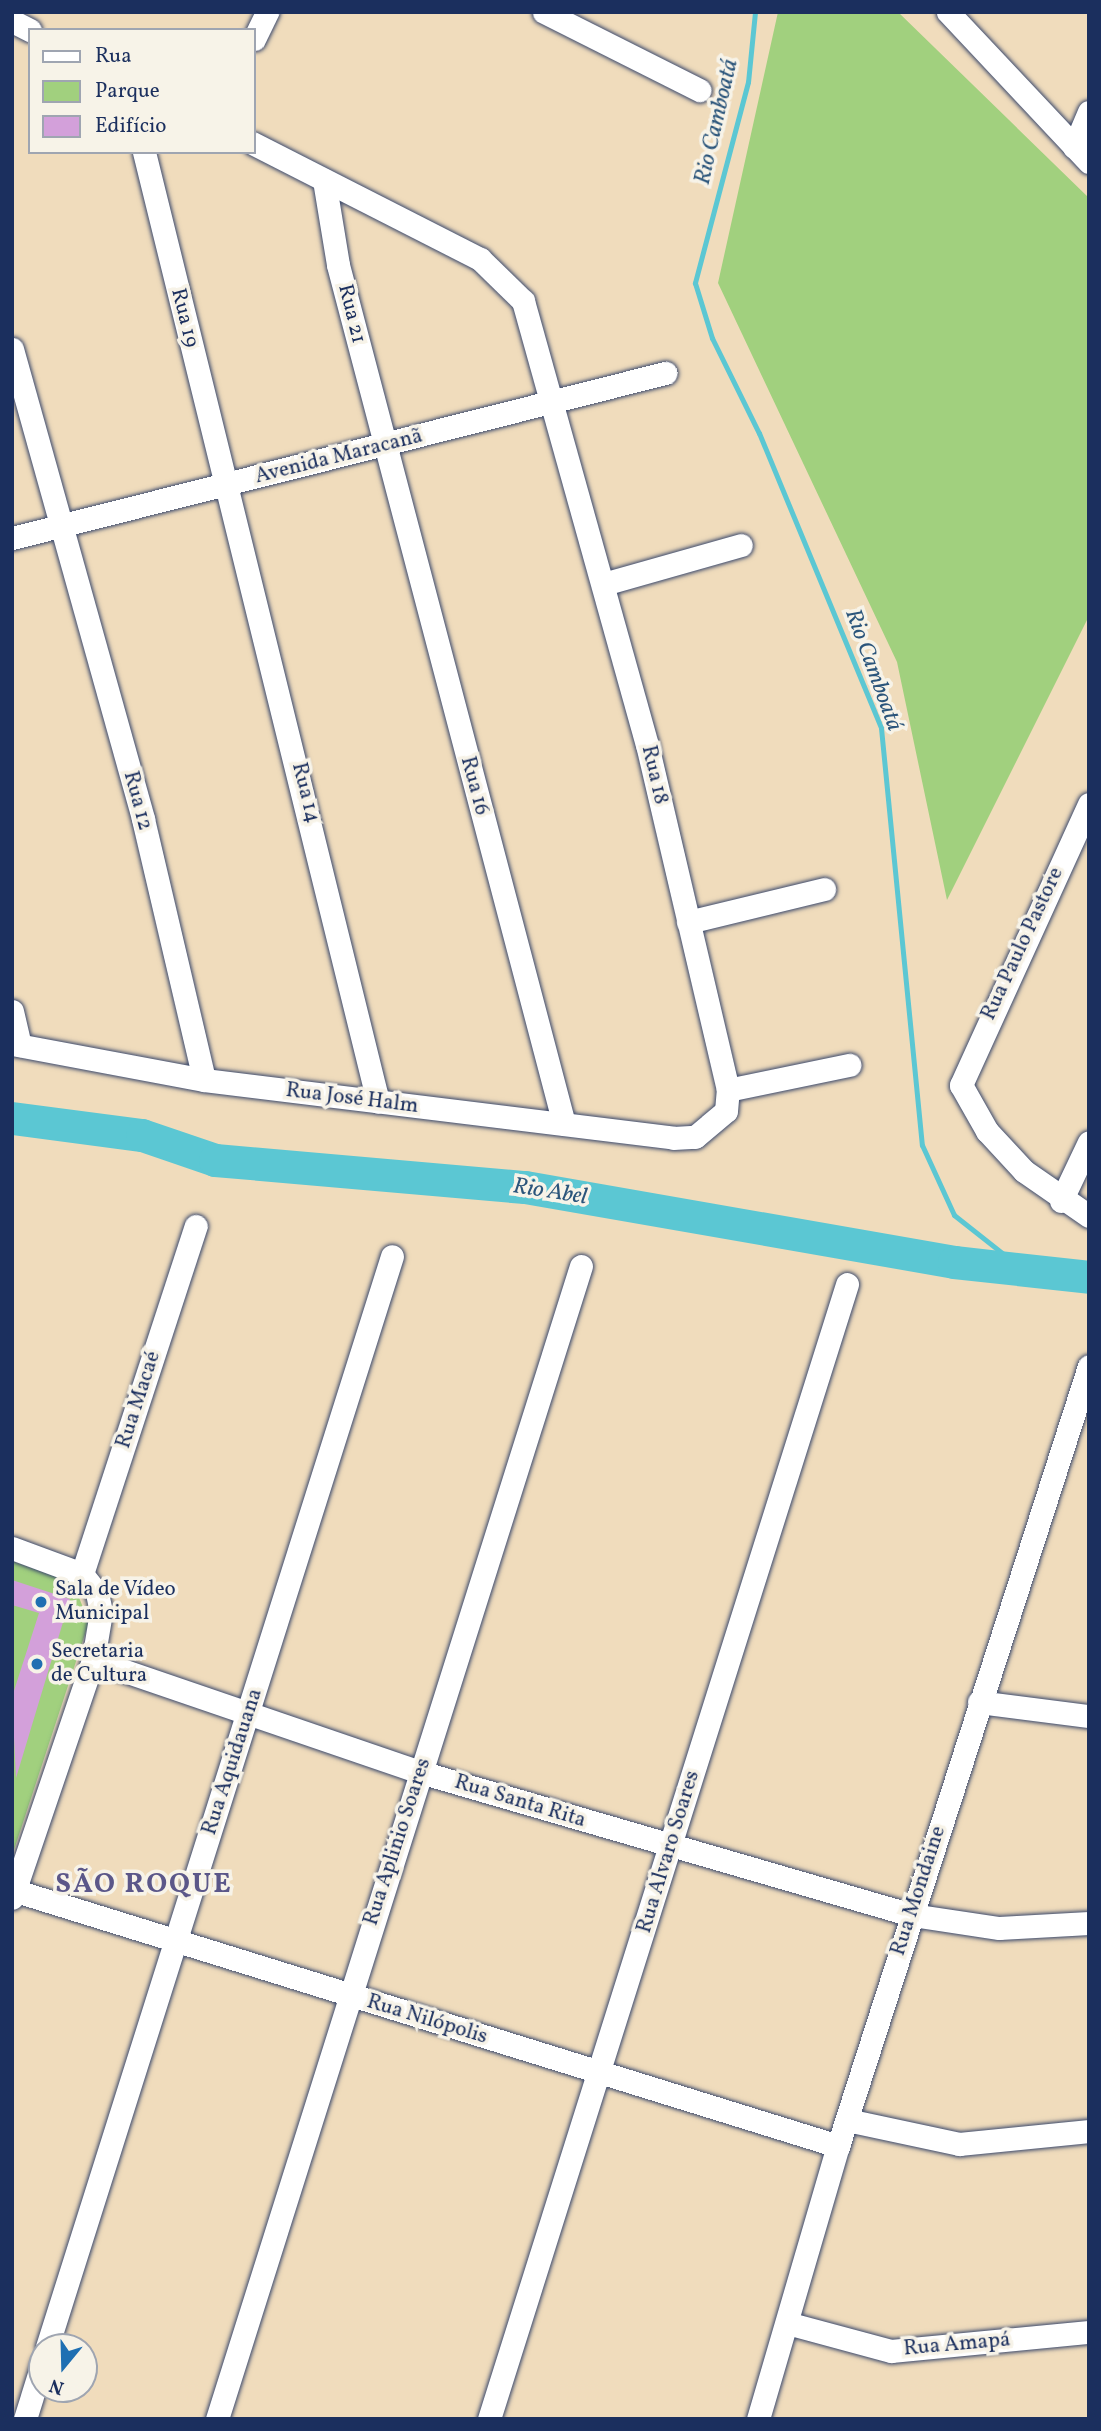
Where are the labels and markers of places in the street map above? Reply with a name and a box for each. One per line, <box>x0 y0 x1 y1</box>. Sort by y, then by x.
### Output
place label: Sala de Vídeo Municipal <box>55 1577 176 1627</box>
marker: Sala de Vídeo Municipal <box>33 1594 49 1610</box>
place label: Secretaria de Cultura <box>51 1639 147 1689</box>
marker: Secretaria de Cultura <box>29 1656 45 1672</box>

